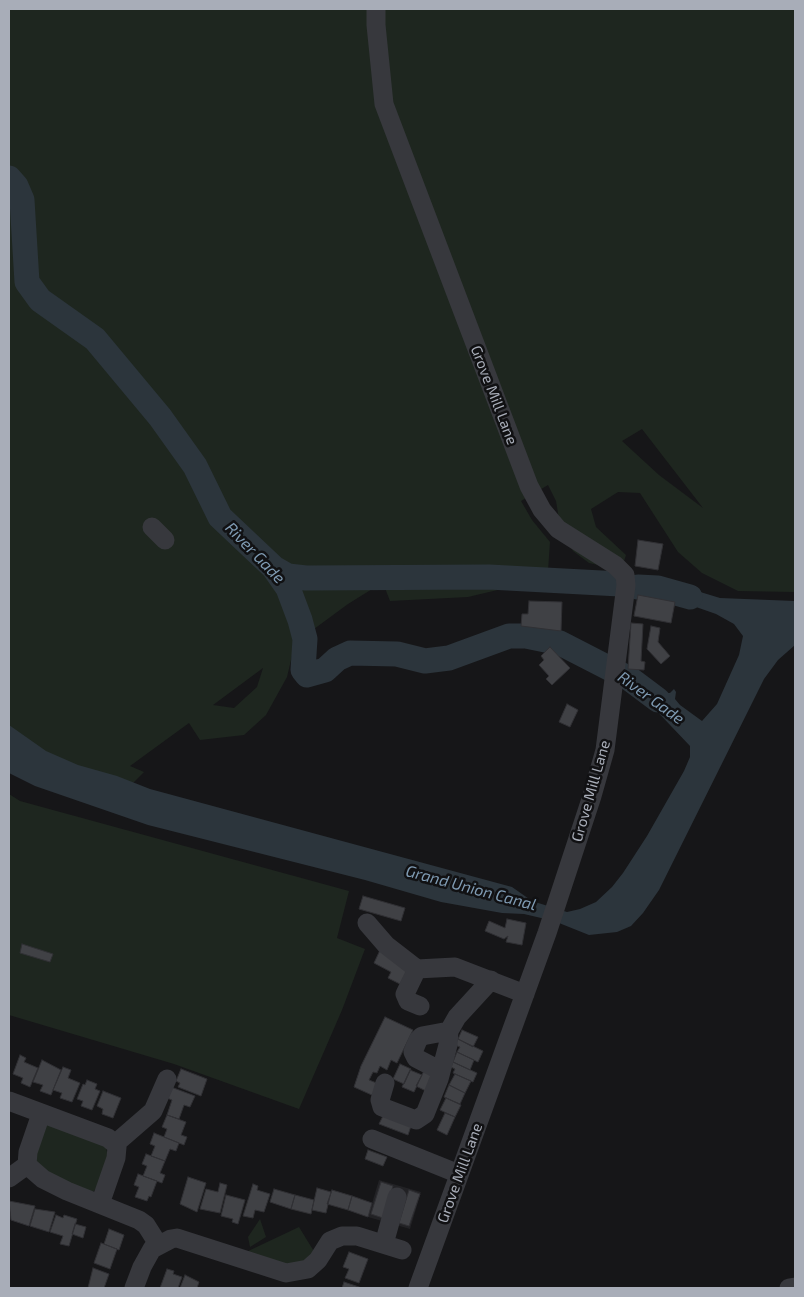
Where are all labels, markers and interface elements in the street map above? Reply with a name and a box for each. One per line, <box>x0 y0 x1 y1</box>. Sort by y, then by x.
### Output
street label: Grove Mill Lane <box>467 343 521 447</box>
water label: River Gade <box>221 518 289 588</box>
water label: River Gade <box>614 667 688 729</box>
street label: Grove Mill Lane <box>568 738 614 844</box>
water label: Grand Union Canal <box>404 861 538 915</box>
street label: Grove Mill Lane <box>434 1121 486 1225</box>

